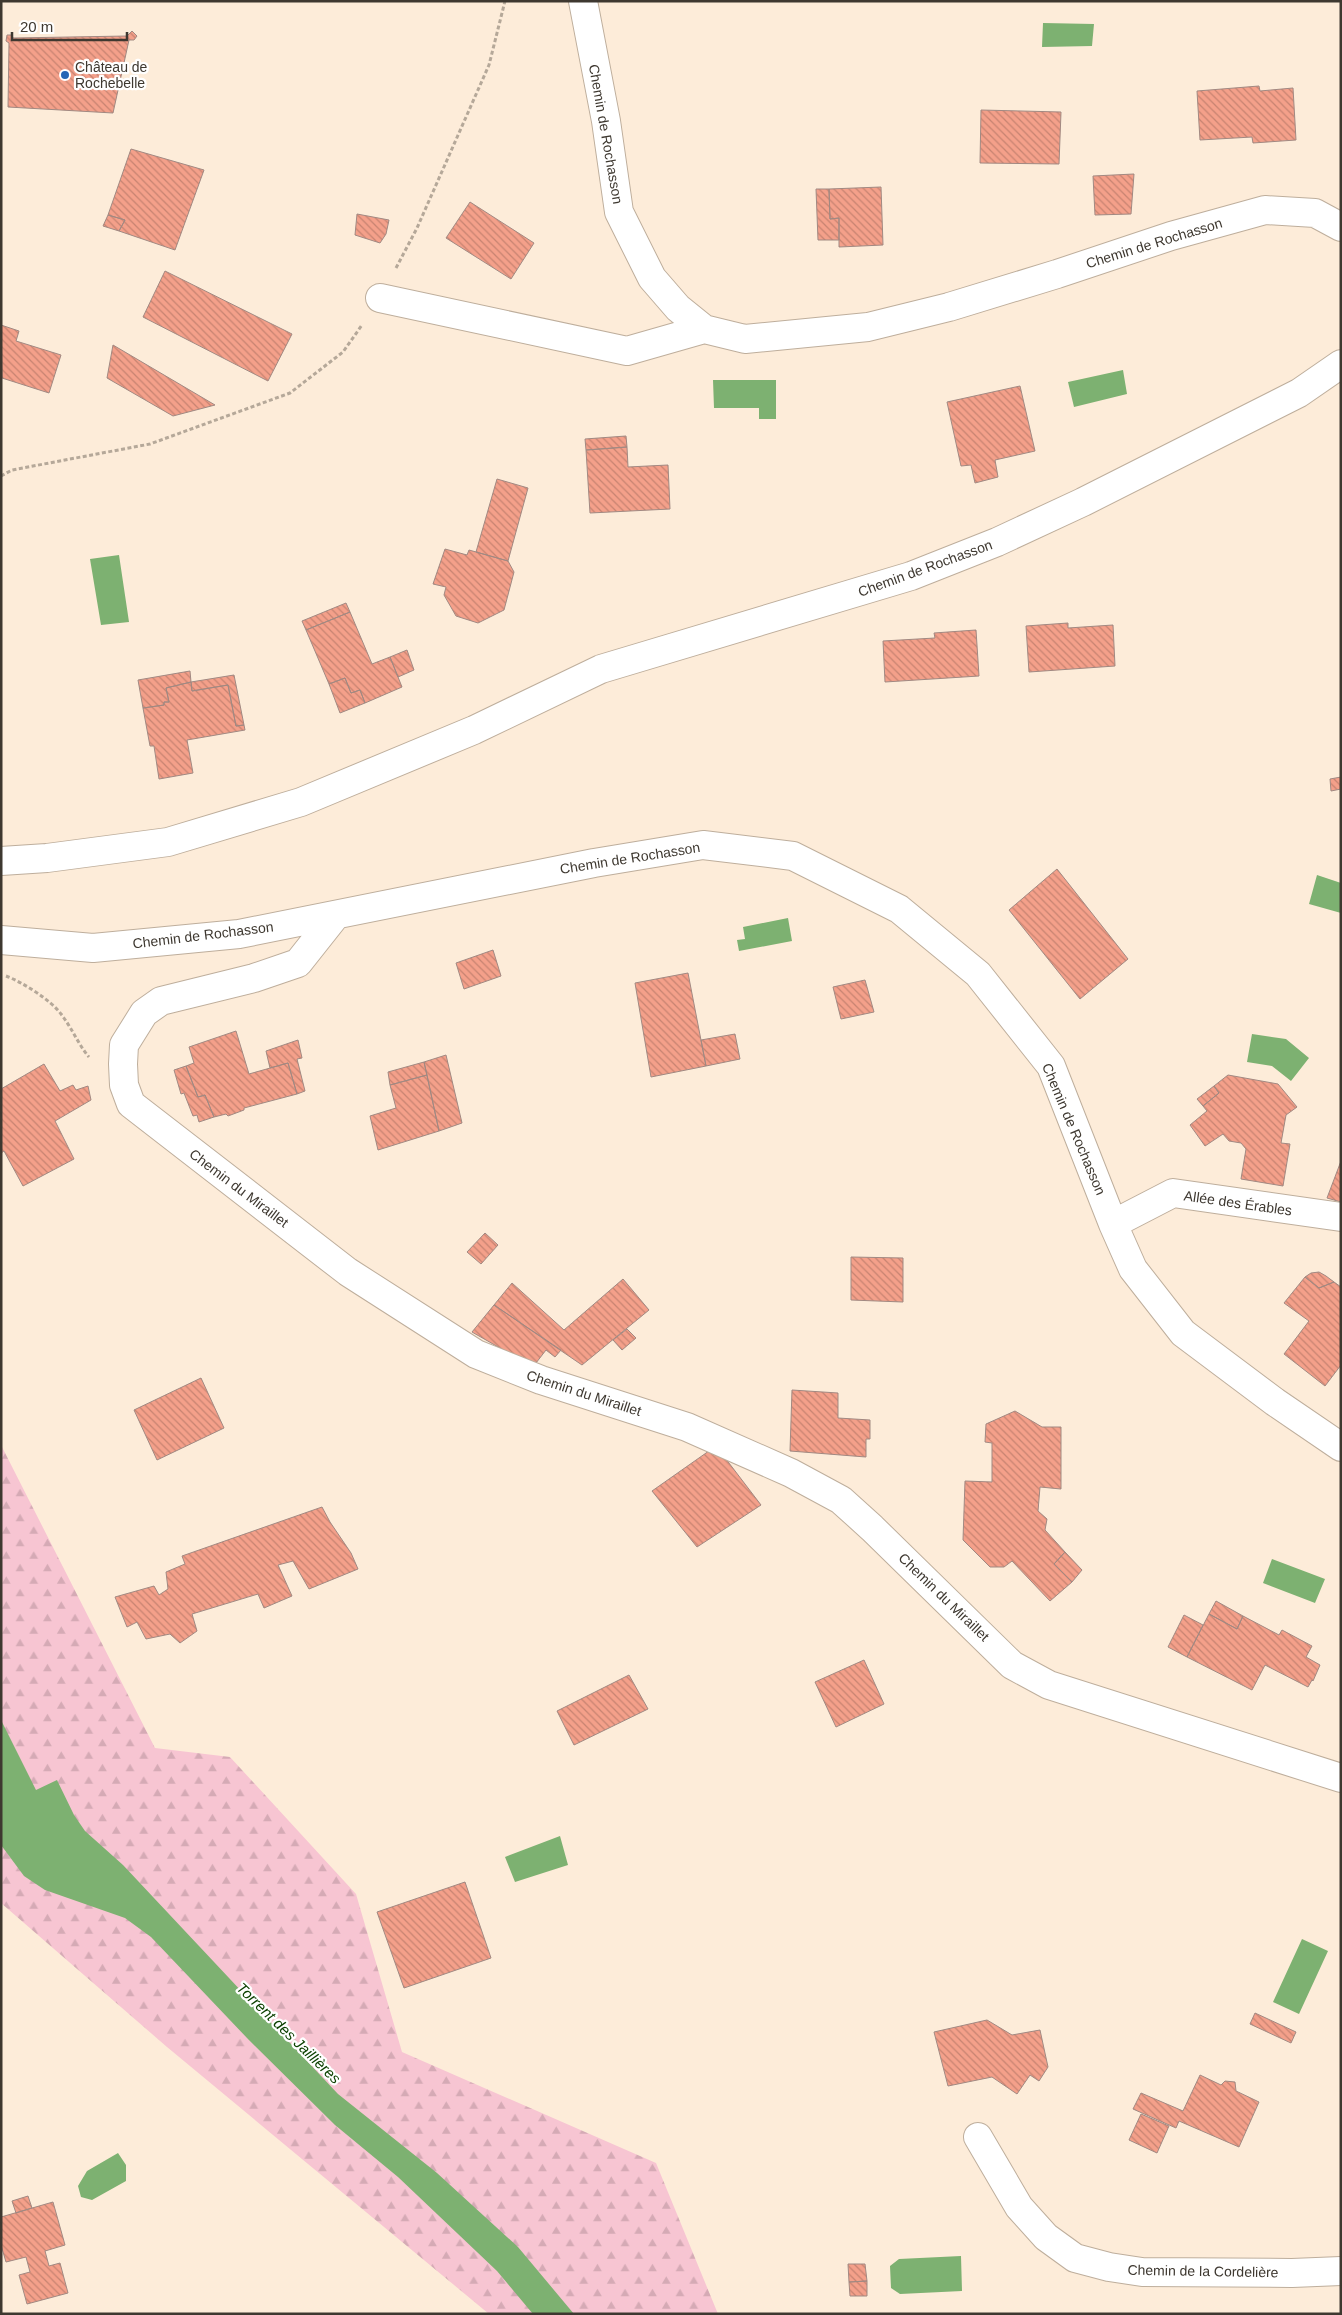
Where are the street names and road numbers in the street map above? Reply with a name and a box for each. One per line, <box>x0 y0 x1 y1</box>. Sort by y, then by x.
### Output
street label: Chemin de Rochasson <box>586 63 626 205</box>
street label: Chemin de Rochasson <box>1084 215 1224 271</box>
street label: Chemin de Rochasson <box>856 536 994 600</box>
street label: Chemin de Rochasson <box>559 839 701 877</box>
street label: Chemin de Rochasson <box>132 918 274 952</box>
street label: Chemin de Rochasson <box>1039 1061 1109 1197</box>
street label: Chemin du Miraillet <box>186 1146 292 1231</box>
street label: Allée des Érables <box>1183 1187 1293 1219</box>
street label: Chemin du Miraillet <box>525 1367 644 1419</box>
street label: Chemin du Miraillet <box>895 1550 993 1644</box>
street label: Chemin de la Cordelière <box>1127 2262 1279 2280</box>

